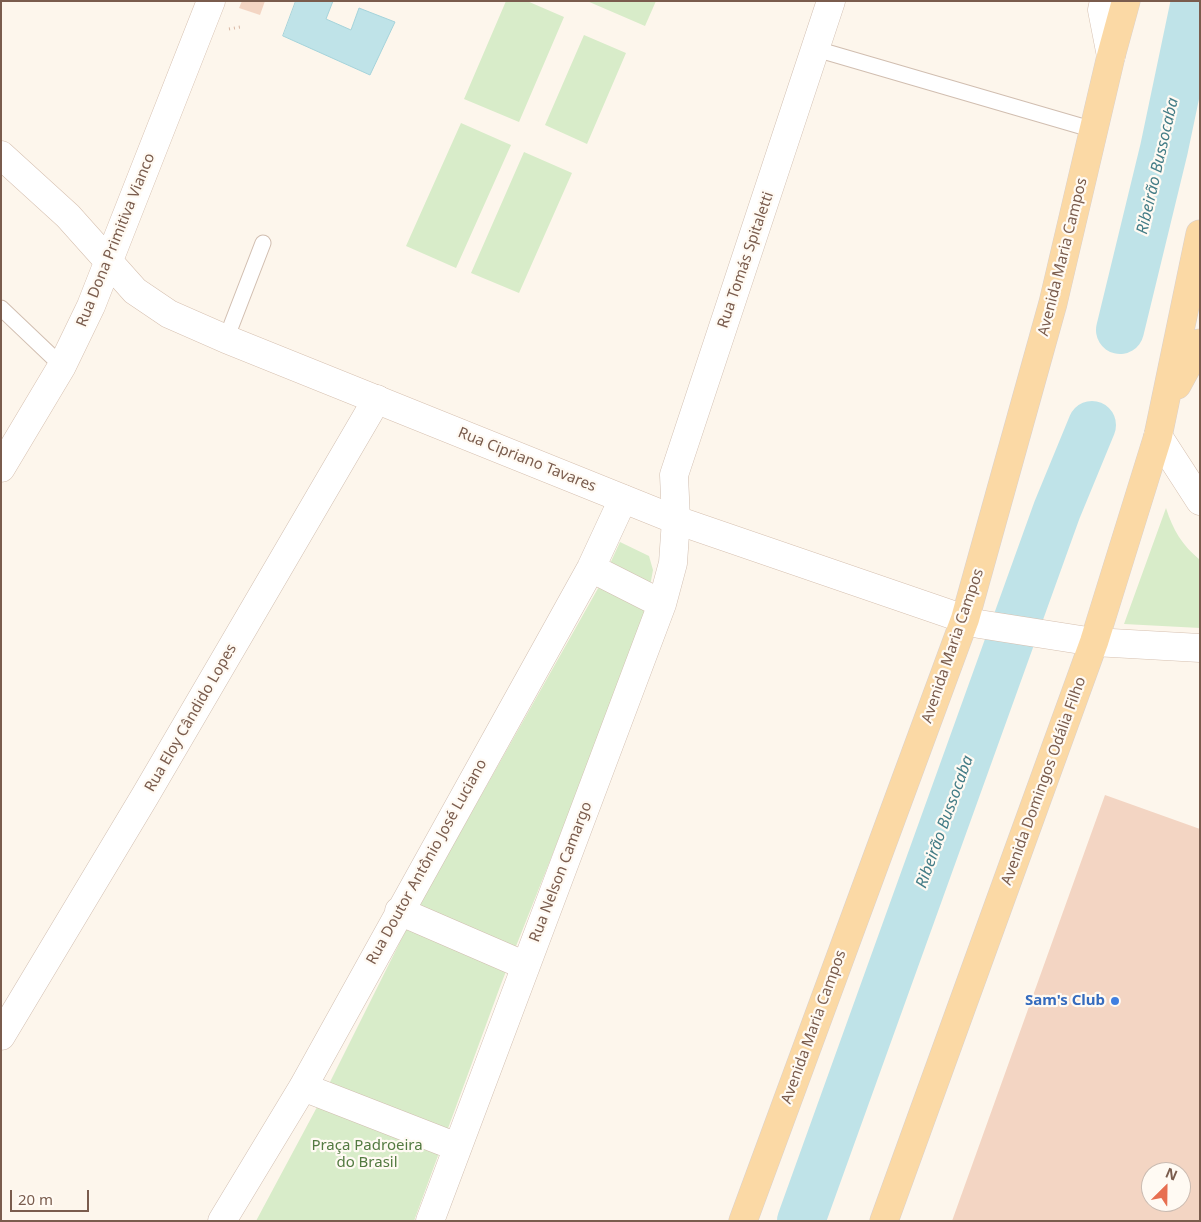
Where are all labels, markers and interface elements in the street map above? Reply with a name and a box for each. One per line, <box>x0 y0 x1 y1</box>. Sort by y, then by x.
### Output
water label: Ribeirão Bussocaba <box>1133 96 1183 236</box>
street label: Rua Dona Primitiva Vianco <box>73 151 159 329</box>
street label: Avenida Maria Campos <box>1035 176 1091 338</box>
street label: Rua Tomás Spitaletti <box>714 189 778 331</box>
street label: Rua Cipriano Tavares <box>455 424 599 496</box>
street label: Avenida Maria Campos <box>918 566 988 726</box>
street label: Rua Eloy Cândido Lopes <box>141 641 241 795</box>
street label: Avenida Domingos Odália Filho <box>998 674 1090 888</box>
water label: Ribeirão Bussocaba <box>912 753 978 891</box>
street label: Rua Doutor Antônio José Luciano <box>363 756 491 968</box>
street label: Rua Nelson Camargo <box>526 799 596 945</box>
street label: Avenida Maria Campos <box>778 948 850 1106</box>
place label: Sam's Club <box>1025 992 1105 1010</box>
marker: Sam's Club <box>1109 995 1121 1007</box>
park label: Praça Padroeira do Brasil <box>311 1137 423 1172</box>
north arrow <box>1141 1162 1191 1212</box>
text: N <box>1163 1163 1181 1185</box>
scale bar <box>12 1180 91 1212</box>
text: 20 m <box>18 1189 53 1209</box>

